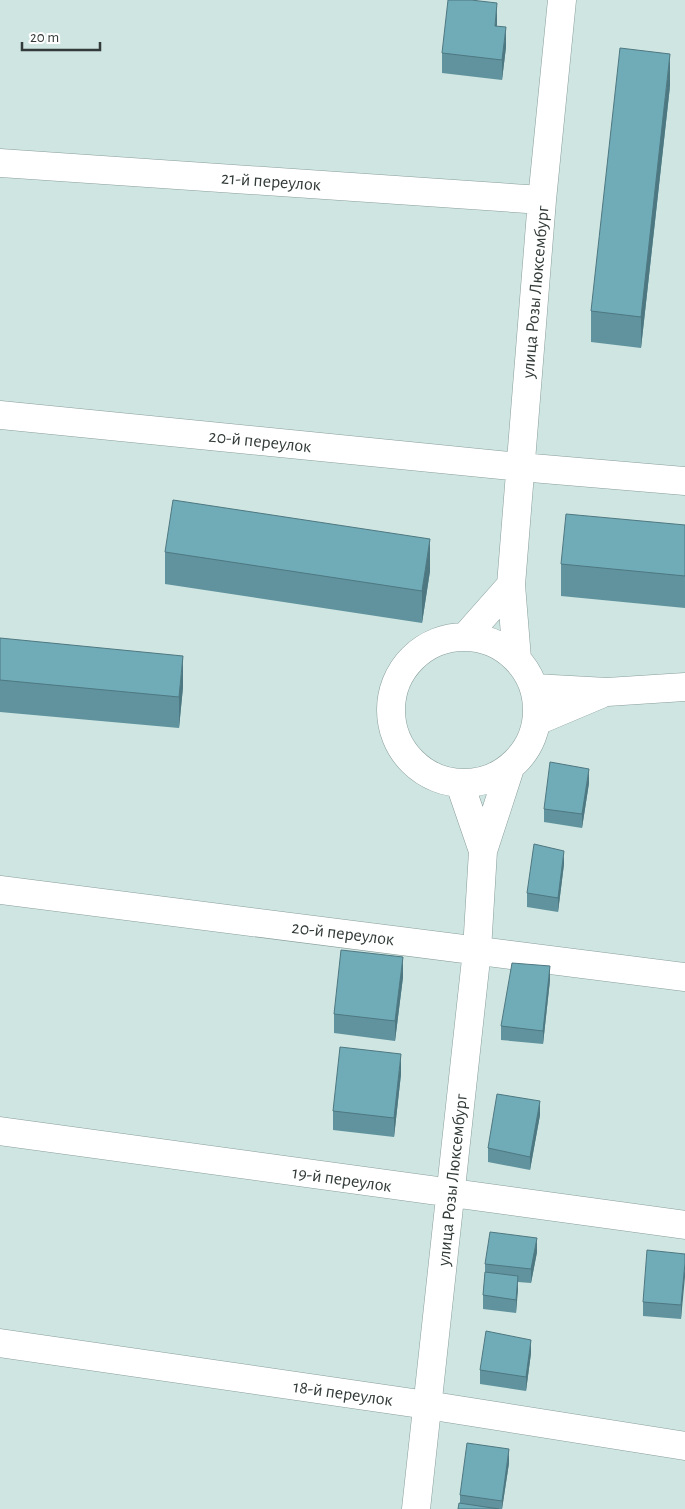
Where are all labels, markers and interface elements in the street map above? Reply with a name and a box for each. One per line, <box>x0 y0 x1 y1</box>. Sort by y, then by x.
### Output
scale bar <box>22 20 100 52</box>
text: 20 m <box>30 30 59 45</box>
street label: 21-й переулок <box>220 170 322 195</box>
street label: улица Розы Люксембург <box>518 204 553 380</box>
street label: 20-й переулок <box>208 428 313 456</box>
street label: 20-й переулок <box>291 919 396 949</box>
street label: улица Розы Люксембург <box>434 1092 471 1268</box>
street label: 19-й переулок <box>291 1164 393 1196</box>
street label: 18-й переулок <box>292 1378 395 1410</box>

